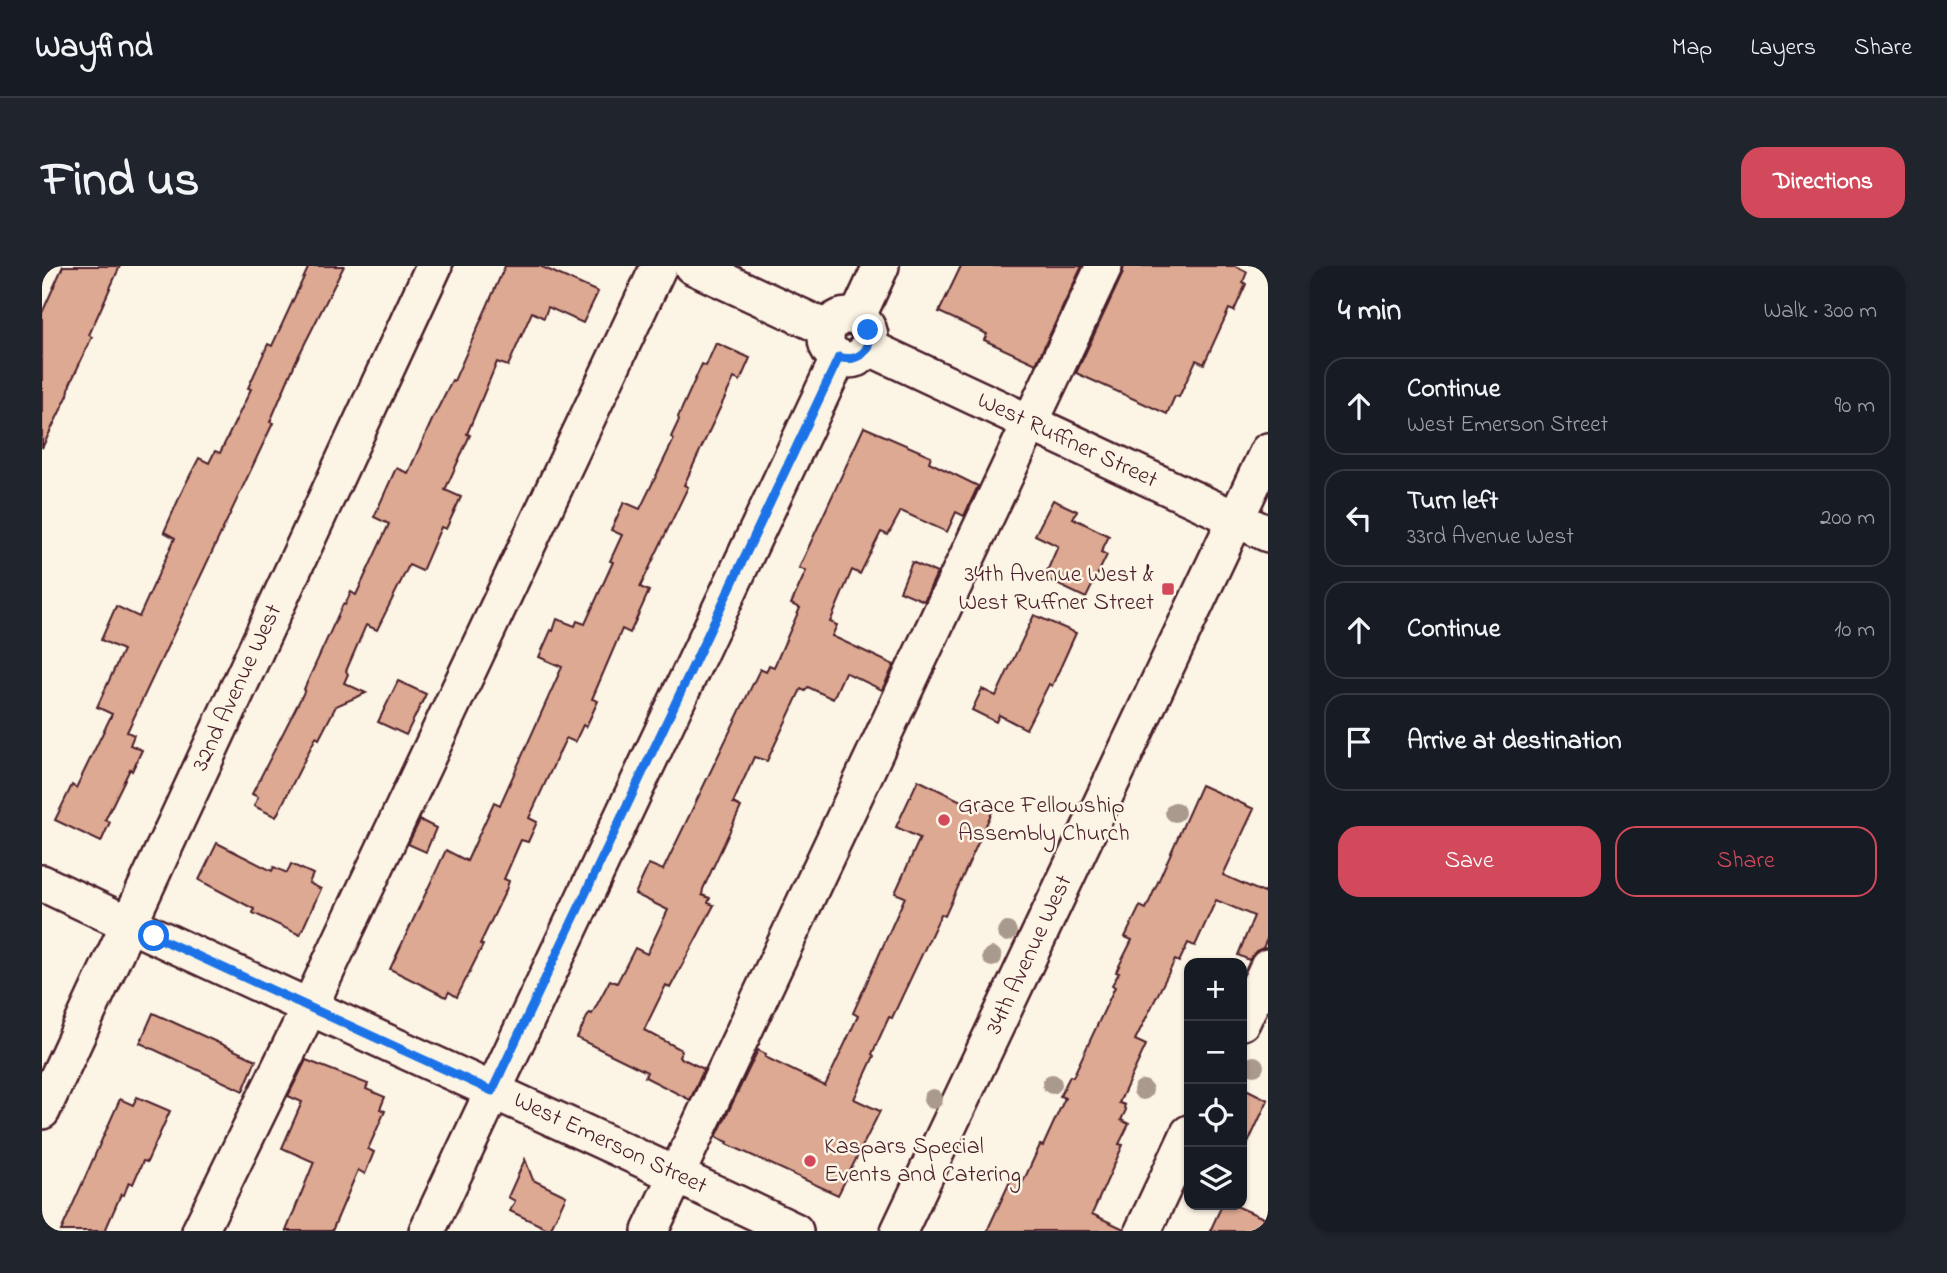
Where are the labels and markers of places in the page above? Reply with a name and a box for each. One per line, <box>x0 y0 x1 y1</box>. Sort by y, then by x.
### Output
place label: 34th Avenue West & West Ruffner Street <box>958 558 1154 621</box>
marker: 34th Avenue West & West Ruffner Street <box>1160 581 1176 597</box>
place label: Grace Fellowship Assembly Church <box>958 789 1130 853</box>
marker: Grace Fellowship Assembly Church <box>936 812 952 828</box>
place label: Kaspars Special Events and Catering <box>824 1130 1021 1193</box>
marker: Kaspars Special Events and Catering <box>802 1153 818 1169</box>

